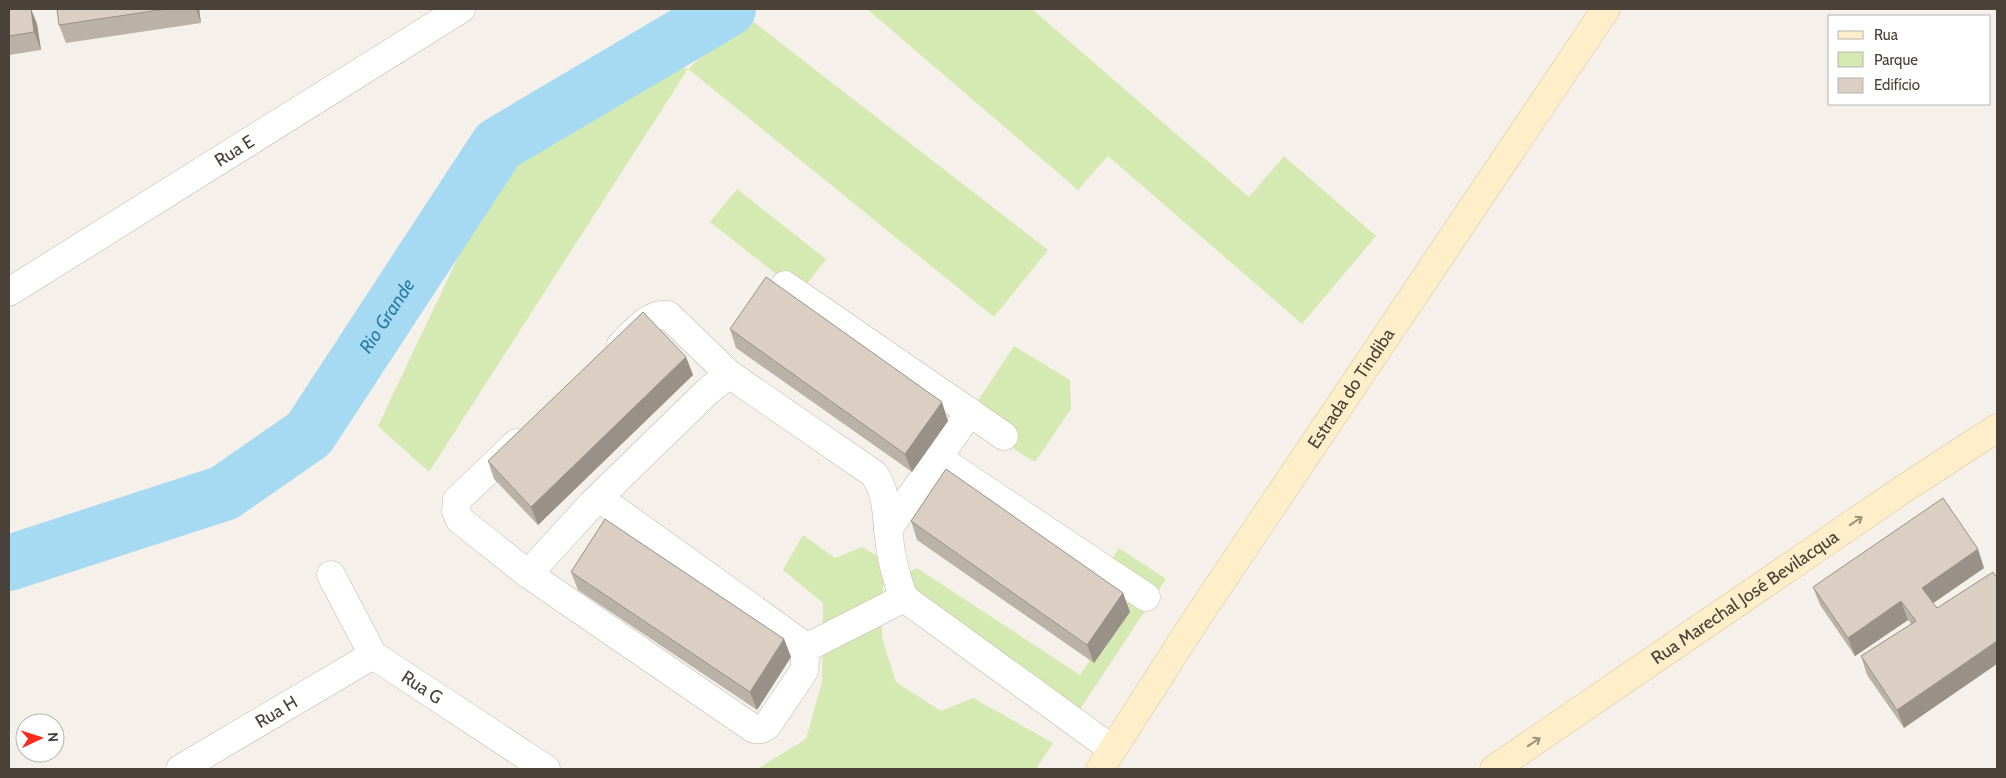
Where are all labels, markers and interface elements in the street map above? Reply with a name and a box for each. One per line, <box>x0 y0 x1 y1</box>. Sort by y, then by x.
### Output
legend <box>1828 15 1991 105</box>
text: Rua <box>1874 26 1899 44</box>
text: Parque <box>1874 51 1918 69</box>
text: Edifício <box>1874 76 1920 94</box>
street label: Rua E <box>210 130 258 172</box>
water label: Rio Grande <box>354 274 420 358</box>
street label: Estrada do Tindiba <box>1303 324 1400 453</box>
one-way arrow <box>1848 516 1862 526</box>
street label: Rua Marechal José Bevilacqua <box>1647 525 1843 669</box>
street label: Rua G <box>397 666 447 709</box>
street label: Rua H <box>251 691 302 733</box>
north arrow <box>15 713 65 763</box>
text: N <box>44 732 62 743</box>
one-way arrow <box>1527 737 1541 747</box>

